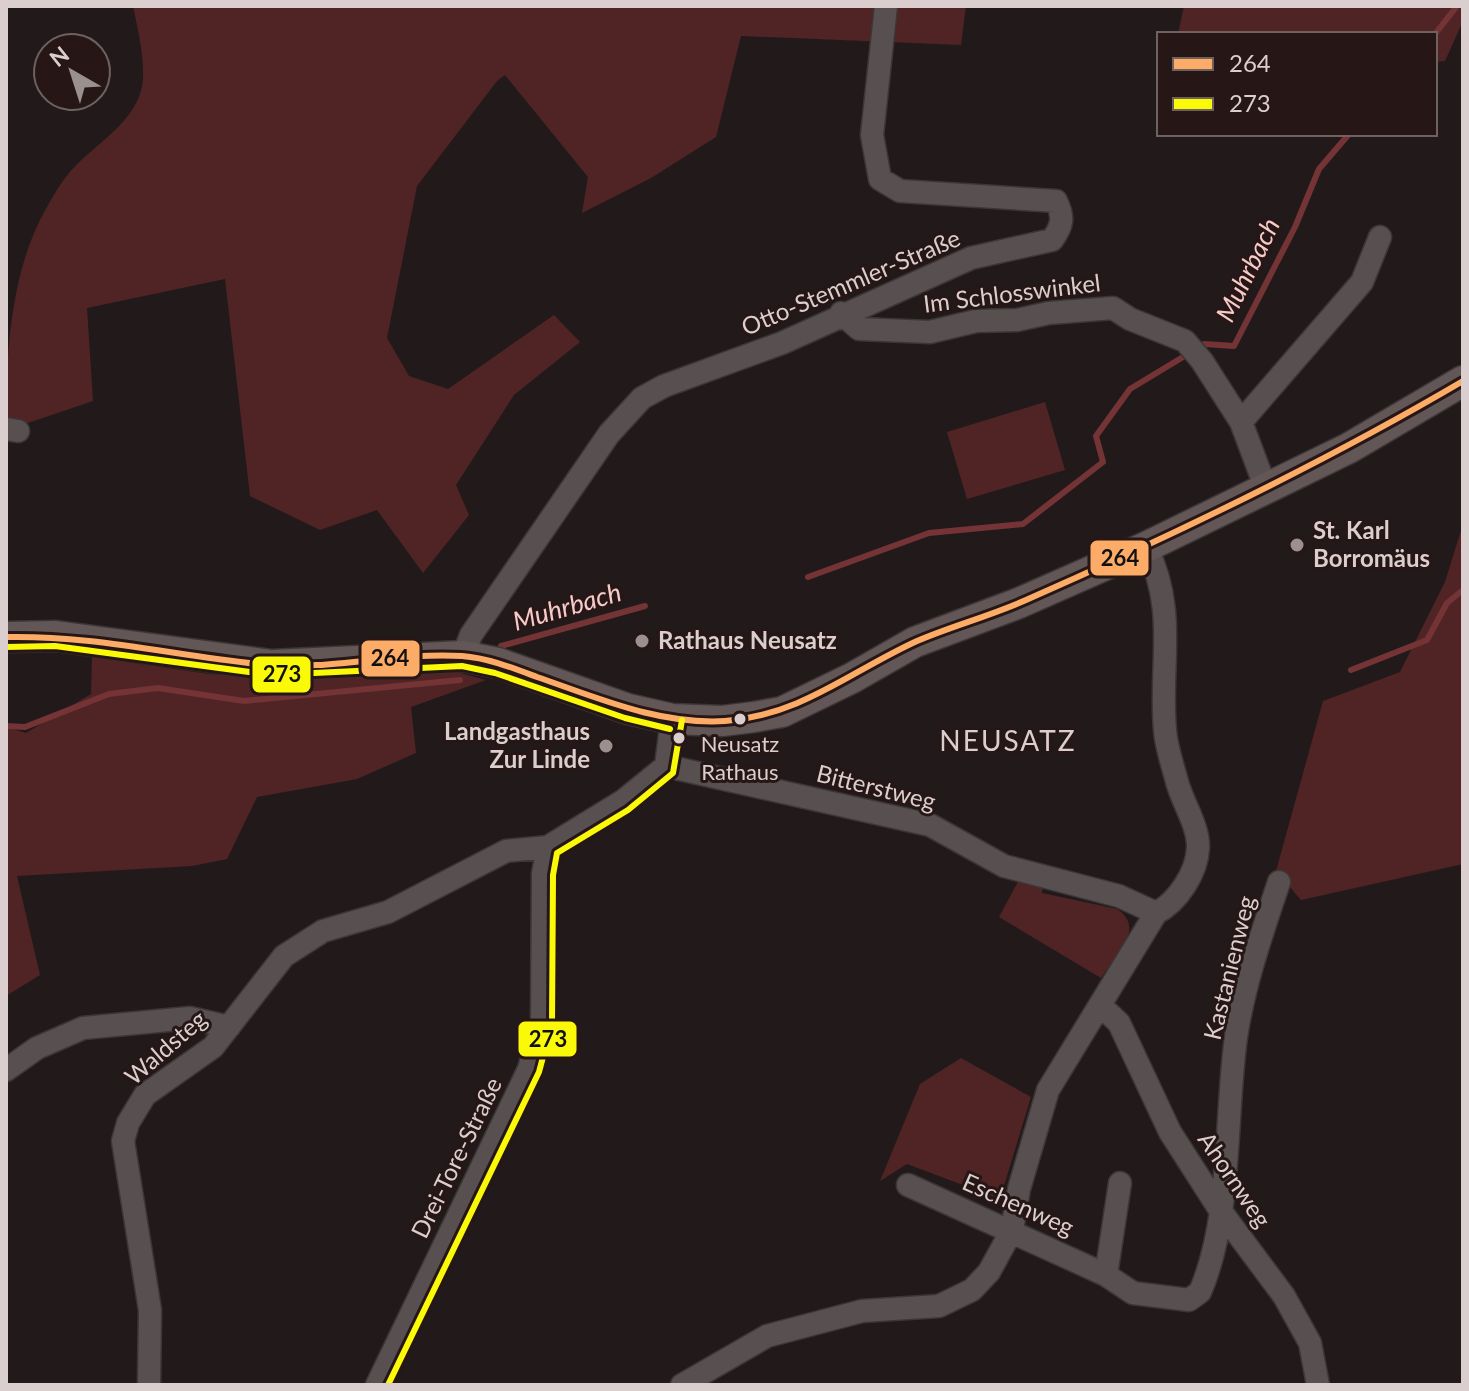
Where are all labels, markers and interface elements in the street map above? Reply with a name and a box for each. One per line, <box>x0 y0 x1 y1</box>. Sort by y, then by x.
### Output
north arrow <box>32 32 112 112</box>
legend <box>1157 32 1437 136</box>
text: N <box>44 40 74 72</box>
text: 264 <box>1229 48 1271 77</box>
text: 273 <box>1229 88 1271 117</box>
water label: Muhrbach <box>1208 213 1286 327</box>
street label: Otto-Stemmler-Straße <box>737 222 964 341</box>
street label: Im Schlosswinkel <box>922 267 1102 318</box>
place label: St. Karl Borromäus <box>1313 515 1430 572</box>
marker: St. Karl Borromäus <box>1288 536 1306 554</box>
line badge: 264 <box>1089 539 1150 577</box>
text: 264 <box>1101 544 1139 571</box>
water label: Muhrbach <box>509 575 625 637</box>
place label: Rathaus Neusatz <box>658 625 837 654</box>
marker: Rathaus Neusatz <box>633 632 651 650</box>
line badge: 264 <box>360 639 421 678</box>
text: 264 <box>371 644 409 671</box>
line badge: 273 <box>251 655 312 694</box>
text: 273 <box>263 660 301 687</box>
marker: Neusatz Rathaus <box>732 711 748 727</box>
place label: Landgasthaus Zur Linde <box>444 716 590 773</box>
district label: NEUSATZ <box>939 723 1077 757</box>
unlabelled marker <box>671 730 687 746</box>
place label: Neusatz Rathaus <box>701 730 779 785</box>
marker: Landgasthaus Zur Linde <box>597 737 615 755</box>
street label: Bitterstweg <box>814 758 939 815</box>
street label: Kastanienweg <box>1197 892 1260 1043</box>
street label: Waldsteg <box>118 1004 212 1090</box>
line badge: 273 <box>517 1020 578 1058</box>
text: 273 <box>529 1025 567 1052</box>
street label: Drei-Tore-Straße <box>404 1072 507 1242</box>
street label: Ahornweg <box>1193 1126 1278 1232</box>
street label: Eschenweg <box>958 1166 1079 1241</box>

